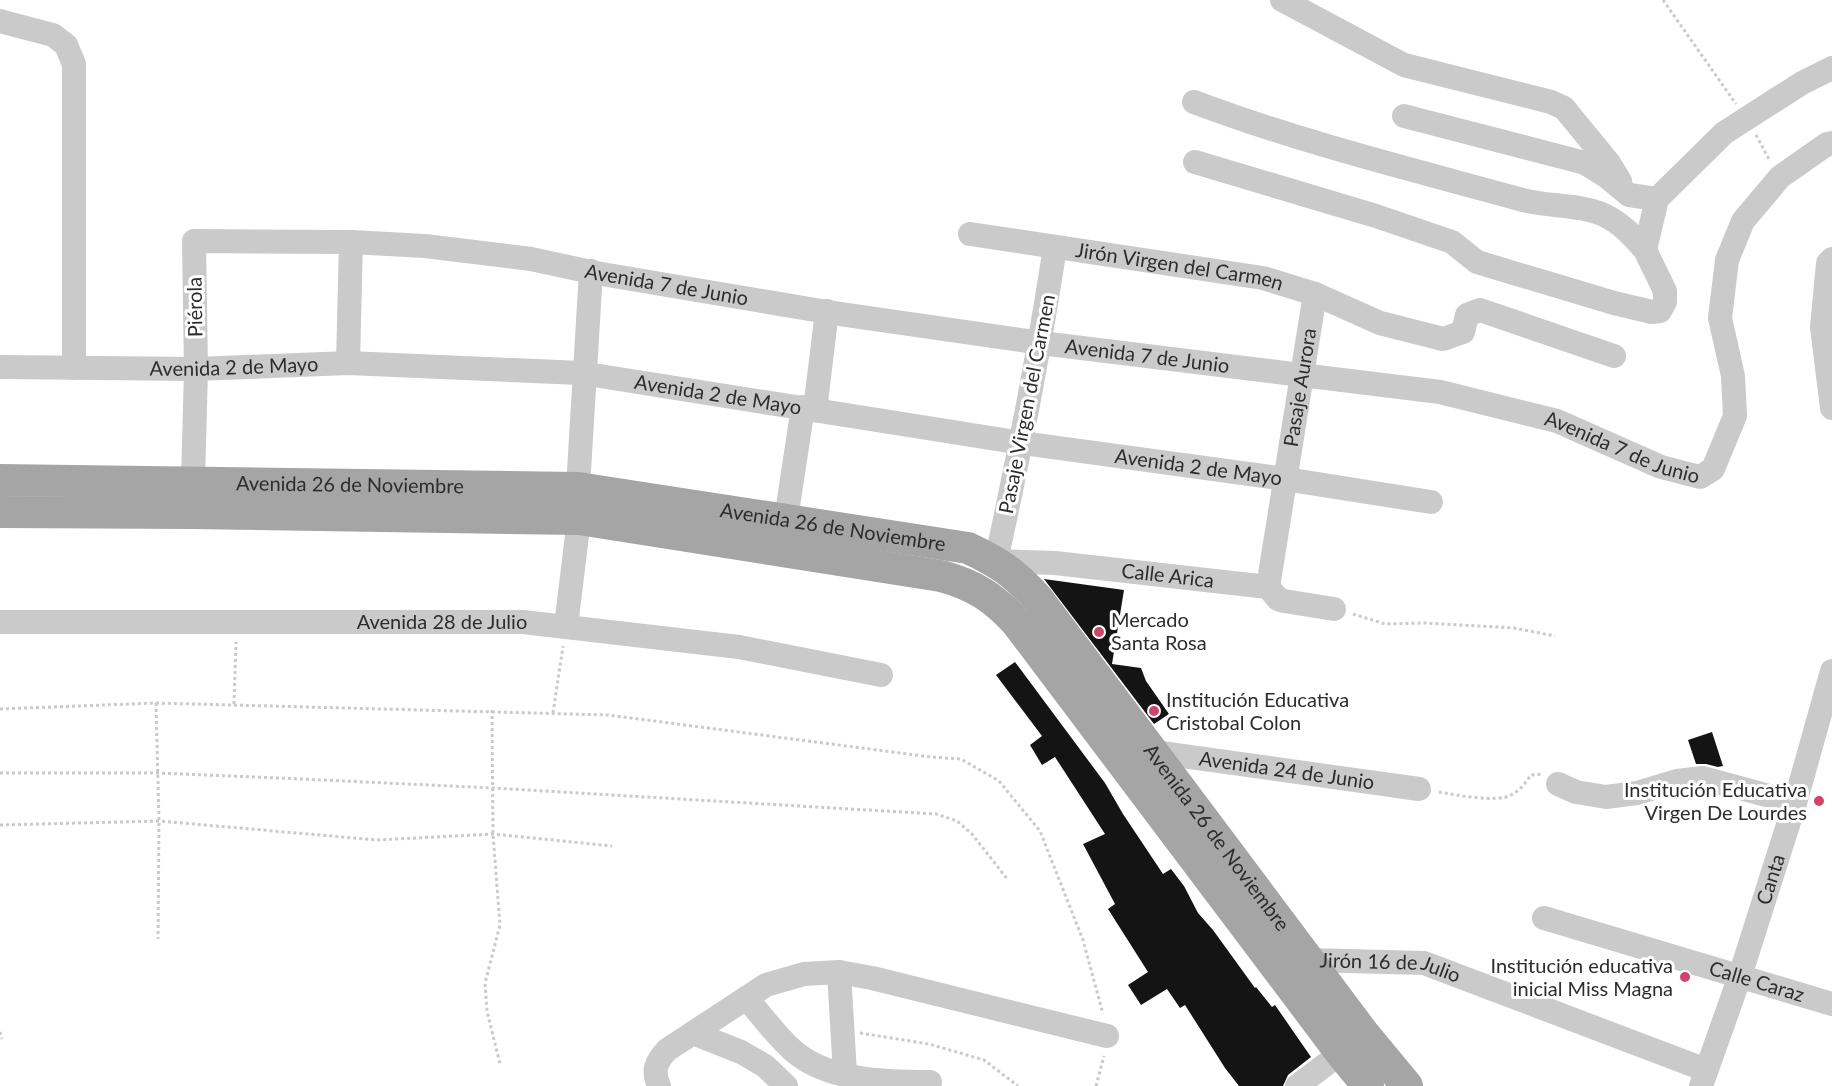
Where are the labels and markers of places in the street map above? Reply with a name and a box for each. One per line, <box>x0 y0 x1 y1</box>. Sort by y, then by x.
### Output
place label: Mercado Santa Rosa <box>1111 607 1207 654</box>
marker: Mercado Santa Rosa <box>1092 625 1106 639</box>
place label: Institución Educativa Cristobal Colon <box>1166 687 1349 734</box>
marker: Institución Educativa Cristobal Colon <box>1147 704 1161 718</box>
place label: Institución Educativa Virgen De Lourdes <box>1624 777 1807 824</box>
marker: Institución Educativa Virgen De Lourdes <box>1812 794 1826 808</box>
place label: Institución educativa inicial Miss Magna <box>1490 953 1673 1000</box>
marker: Institución educativa inicial Miss Magna <box>1678 970 1692 984</box>

